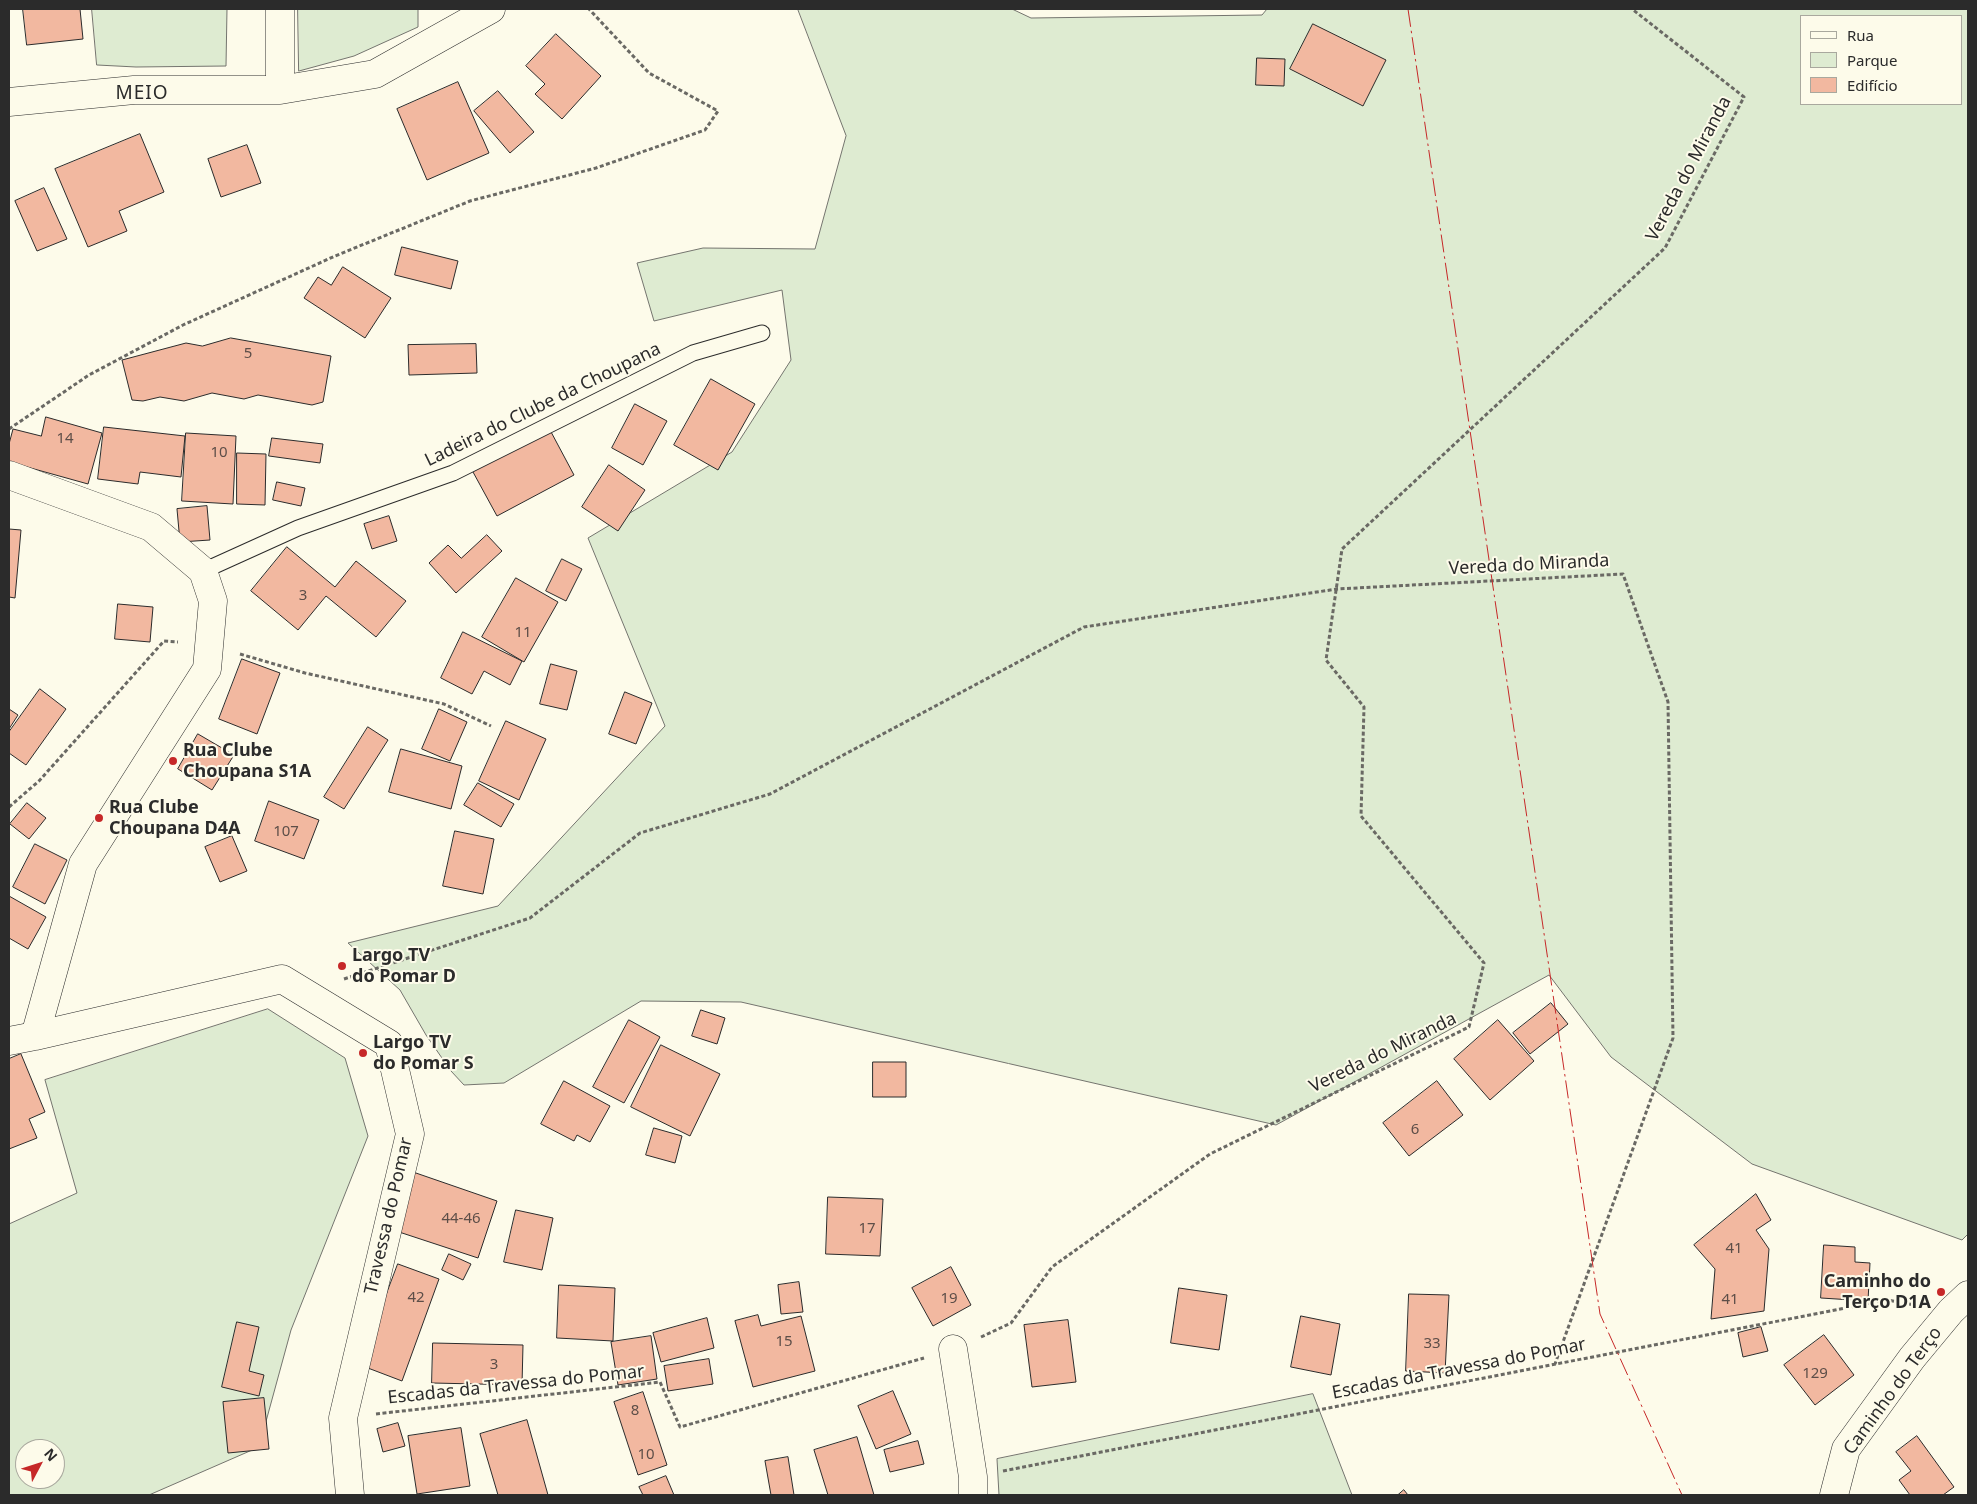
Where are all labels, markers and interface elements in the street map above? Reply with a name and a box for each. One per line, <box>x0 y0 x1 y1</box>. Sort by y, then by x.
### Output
legend <box>1800 15 1962 105</box>
text: Rua <box>1847 25 1874 45</box>
text: Parque <box>1847 50 1897 70</box>
text: Edifício <box>1847 75 1898 95</box>
district label: MEIO <box>115 83 169 105</box>
street label: Vereda do Miranda <box>1642 93 1736 245</box>
street label: Ladeira do Clube da Choupana <box>422 338 664 472</box>
house number: 5 <box>244 345 252 363</box>
house number: 14 <box>56 430 74 448</box>
house number: 10 <box>210 444 228 462</box>
street label: Vereda do Miranda <box>1448 550 1610 580</box>
house number: 3 <box>299 587 307 605</box>
house number: 11 <box>514 624 532 642</box>
place label: Rua Clube Choupana S1A <box>183 740 311 782</box>
marker: Rua Clube Choupana S1A <box>167 755 179 767</box>
place label: Rua Clube Choupana D4A <box>109 797 240 840</box>
marker: Rua Clube Choupana D4A <box>93 812 105 824</box>
house number: 107 <box>273 823 299 841</box>
place label: Largo TV do Pomar D <box>352 945 456 988</box>
marker: Largo TV do Pomar D <box>336 960 348 972</box>
street label: Vereda do Miranda <box>1306 1008 1460 1098</box>
place label: Largo TV do Pomar S <box>373 1032 474 1074</box>
marker: Largo TV do Pomar S <box>357 1047 369 1059</box>
house number: 6 <box>1411 1121 1419 1139</box>
street label: Travessa do Pomar <box>360 1135 418 1297</box>
house number: 44-46 <box>441 1210 481 1228</box>
house number: 17 <box>858 1220 876 1238</box>
house number: 41 <box>1725 1240 1743 1258</box>
place label: Caminho do Terço D1A <box>1824 1271 1931 1314</box>
marker: Caminho do Terço D1A <box>1935 1286 1947 1298</box>
house number: 42 <box>407 1289 425 1307</box>
house number: 19 <box>940 1290 958 1308</box>
house number: 41 <box>1721 1291 1739 1309</box>
street label: Caminho do Terço <box>1839 1323 1947 1459</box>
house number: 15 <box>775 1333 793 1351</box>
street label: Escadas da Travessa do Pomar <box>1330 1334 1588 1404</box>
house number: 33 <box>1423 1335 1441 1353</box>
house number: 3 <box>490 1356 498 1374</box>
street label: Escadas da Travessa do Pomar <box>387 1361 645 1409</box>
house number: 129 <box>1802 1365 1828 1383</box>
house number: 8 <box>631 1402 639 1420</box>
north arrow <box>15 1439 65 1489</box>
text: N <box>40 1444 62 1465</box>
house number: 10 <box>637 1446 655 1464</box>

